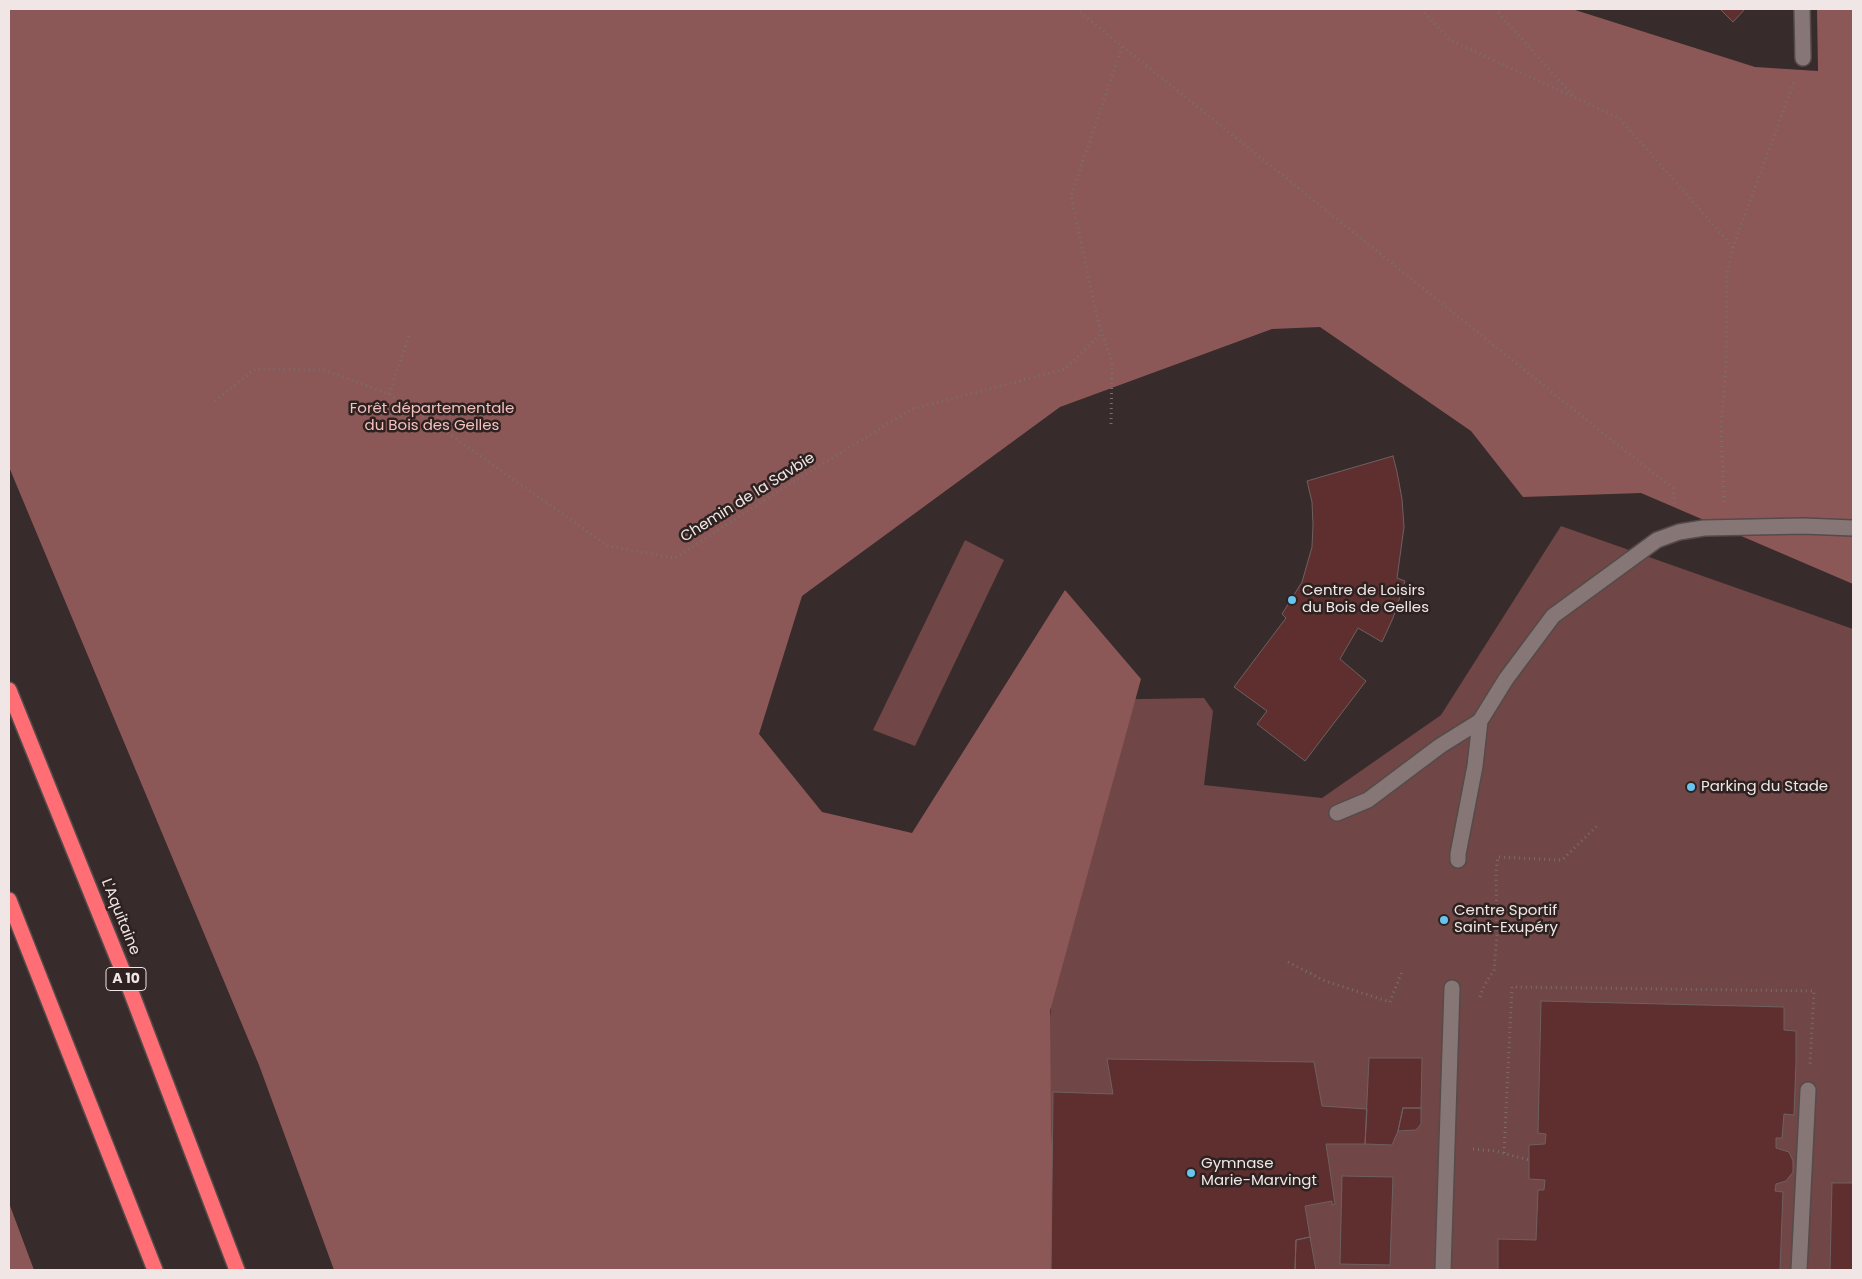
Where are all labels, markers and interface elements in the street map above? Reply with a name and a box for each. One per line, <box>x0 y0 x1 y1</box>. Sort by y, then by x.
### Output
park label: Forêt départementale du Bois des Gelles <box>350 400 514 435</box>
street label: Chemin de la Savbie <box>678 449 818 547</box>
place label: Centre de Loisirs du Bois de Gelles <box>1302 582 1429 617</box>
marker: Centre de Loisirs du Bois de Gelles <box>1286 594 1298 606</box>
place label: Parking du Stade <box>1701 778 1828 796</box>
marker: Parking du Stade <box>1685 781 1697 793</box>
street label: L'Aquitaine <box>97 876 143 958</box>
place label: Centre Sportif Saint-Exupéry <box>1454 902 1558 937</box>
marker: Centre Sportif Saint-Exupéry <box>1438 914 1450 926</box>
road number: A 10 <box>106 968 146 991</box>
place label: Gymnase Marie-Marvingt <box>1201 1155 1317 1190</box>
marker: Gymnase Marie-Marvingt <box>1185 1167 1197 1179</box>

